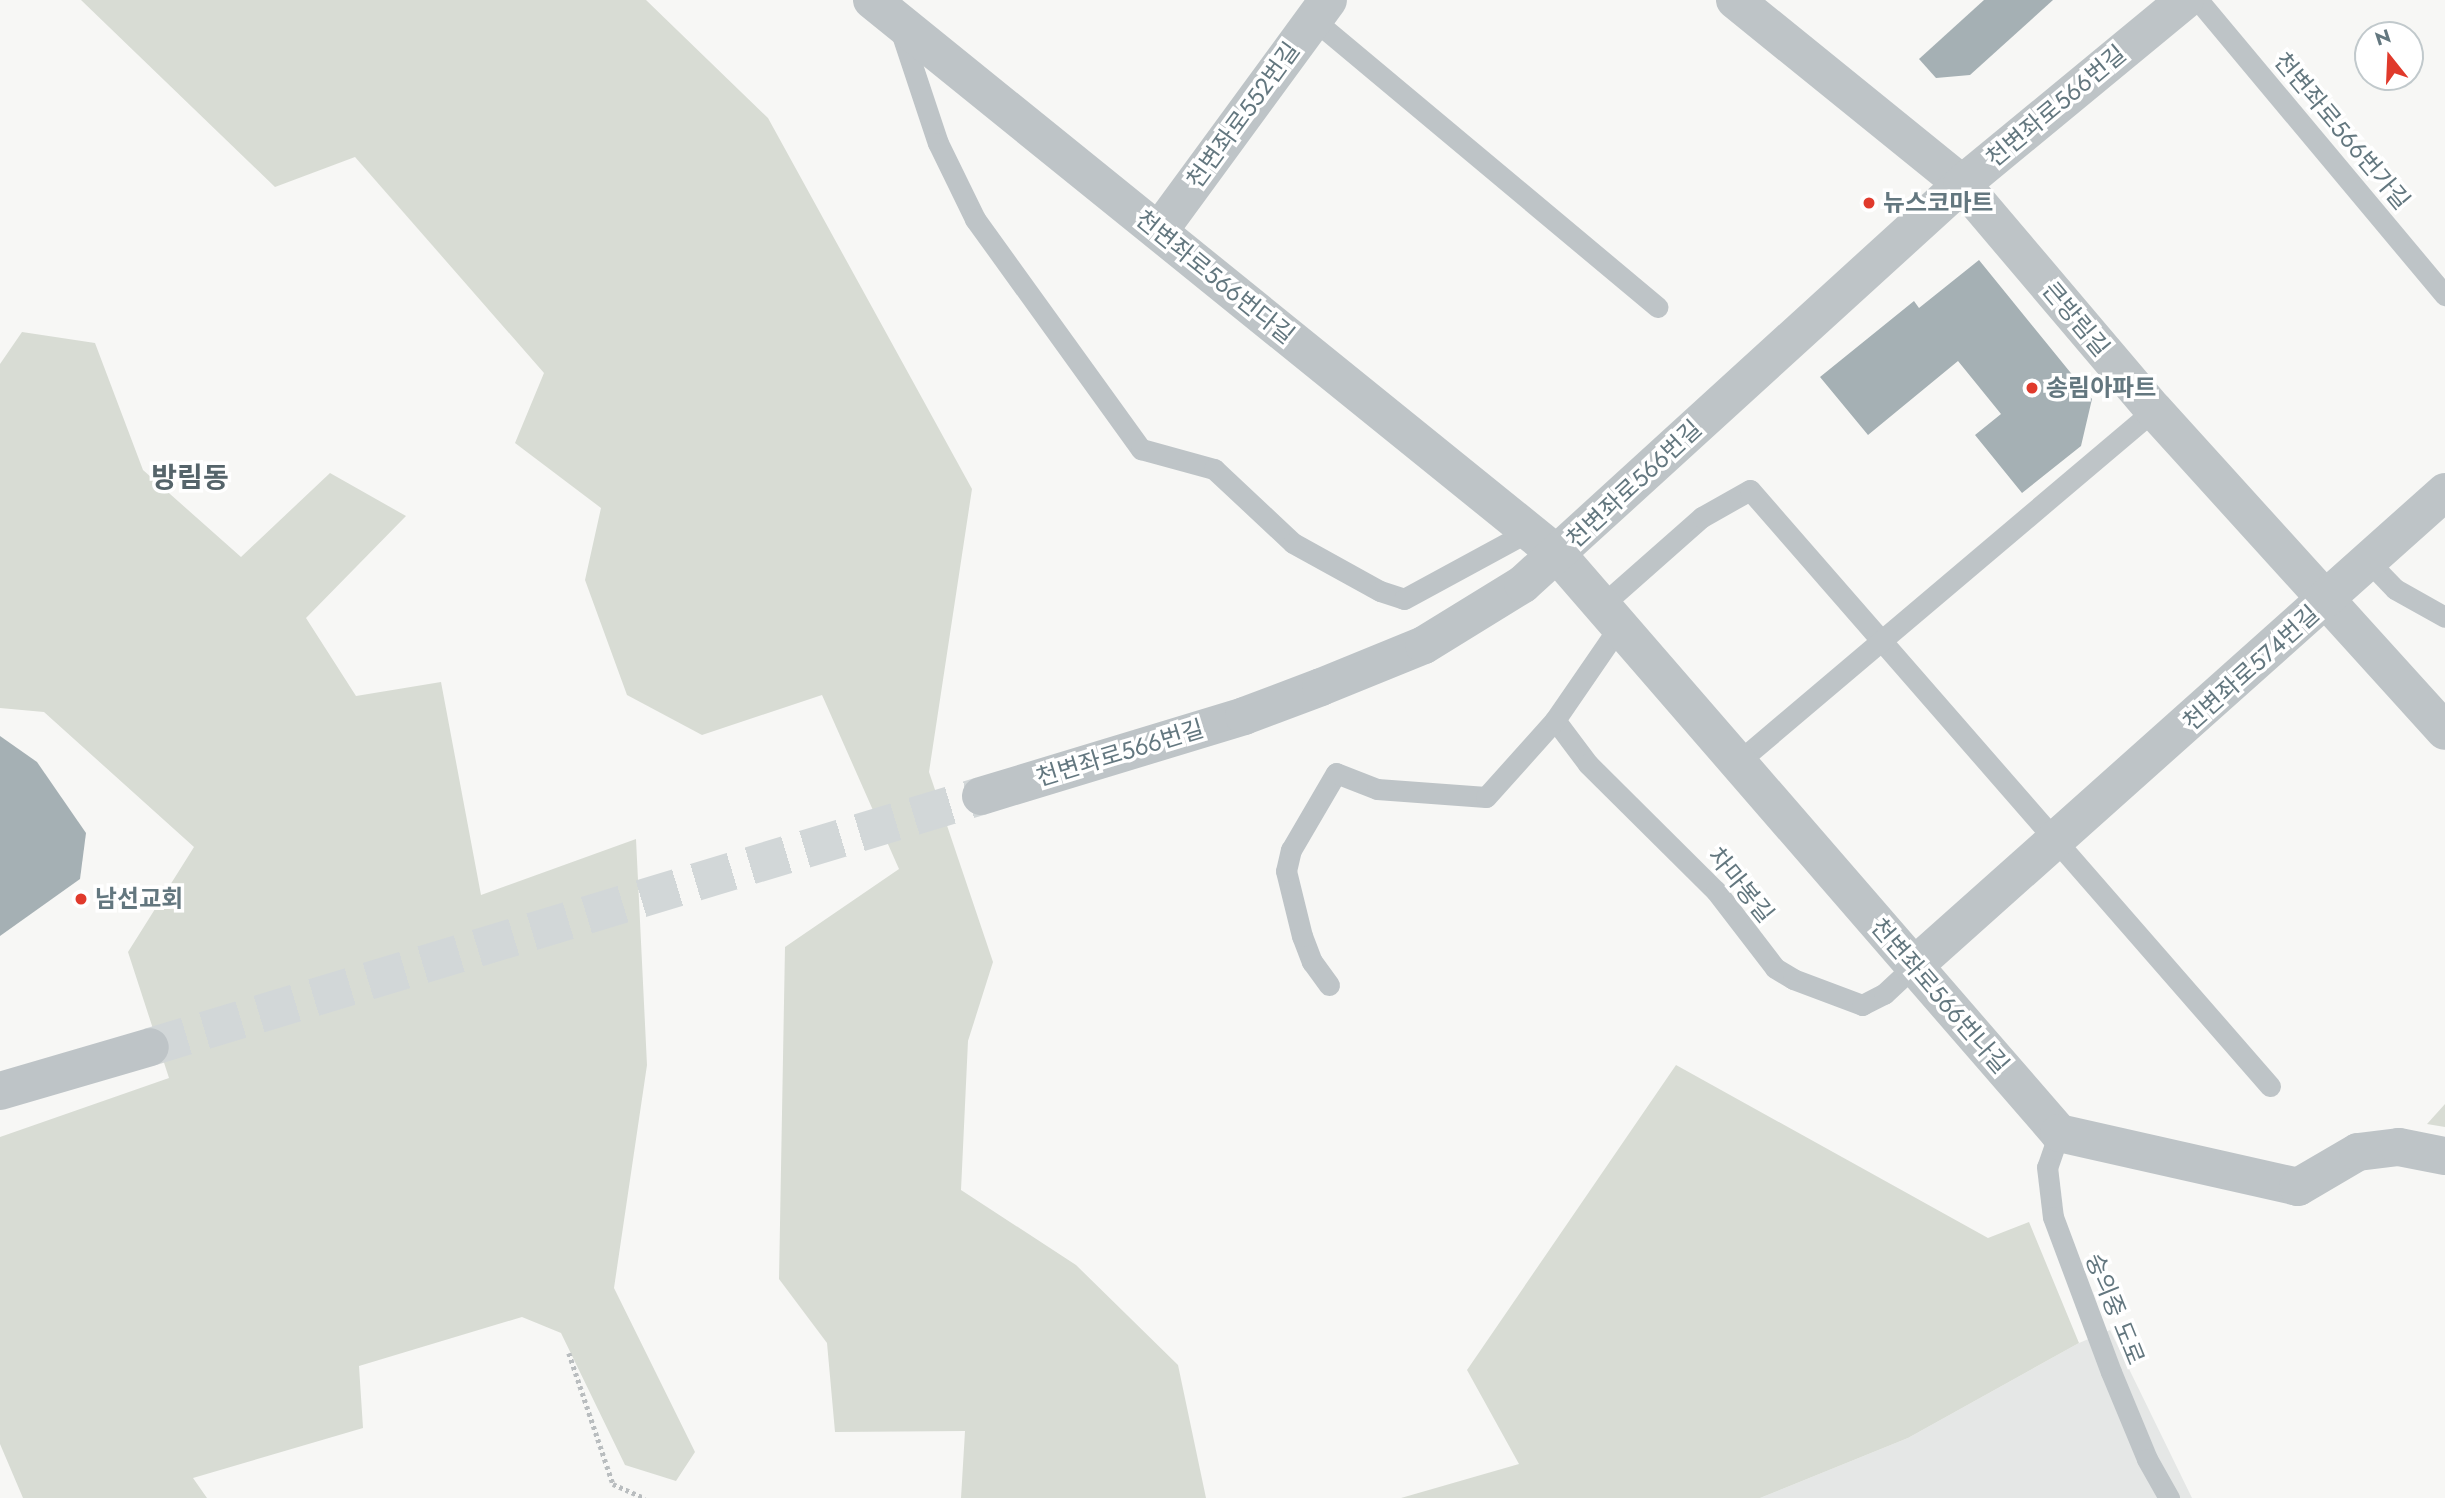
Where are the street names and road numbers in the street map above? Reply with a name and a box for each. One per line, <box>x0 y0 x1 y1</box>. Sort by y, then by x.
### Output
street label: 천변좌로552번길 <box>1180 36 1306 194</box>
street label: 천변좌로566번길 <box>1980 39 2132 173</box>
street label: 천변좌로566번가길 <box>2268 47 2416 215</box>
street label: 천변좌로566번다길 <box>1130 204 1300 350</box>
street label: 큰방림길 <box>2037 276 2115 362</box>
street label: 천변좌로566번길 <box>1561 414 1707 554</box>
street label: 천변좌로574번길 <box>2177 600 2325 736</box>
street label: 천변좌로566번길 <box>1033 714 1207 792</box>
street label: 차마봉길 <box>1702 842 1780 928</box>
street label: 천변좌로566번나길 <box>1865 913 2015 1079</box>
street label: 숭의중 도로 <box>2080 1249 2150 1369</box>

